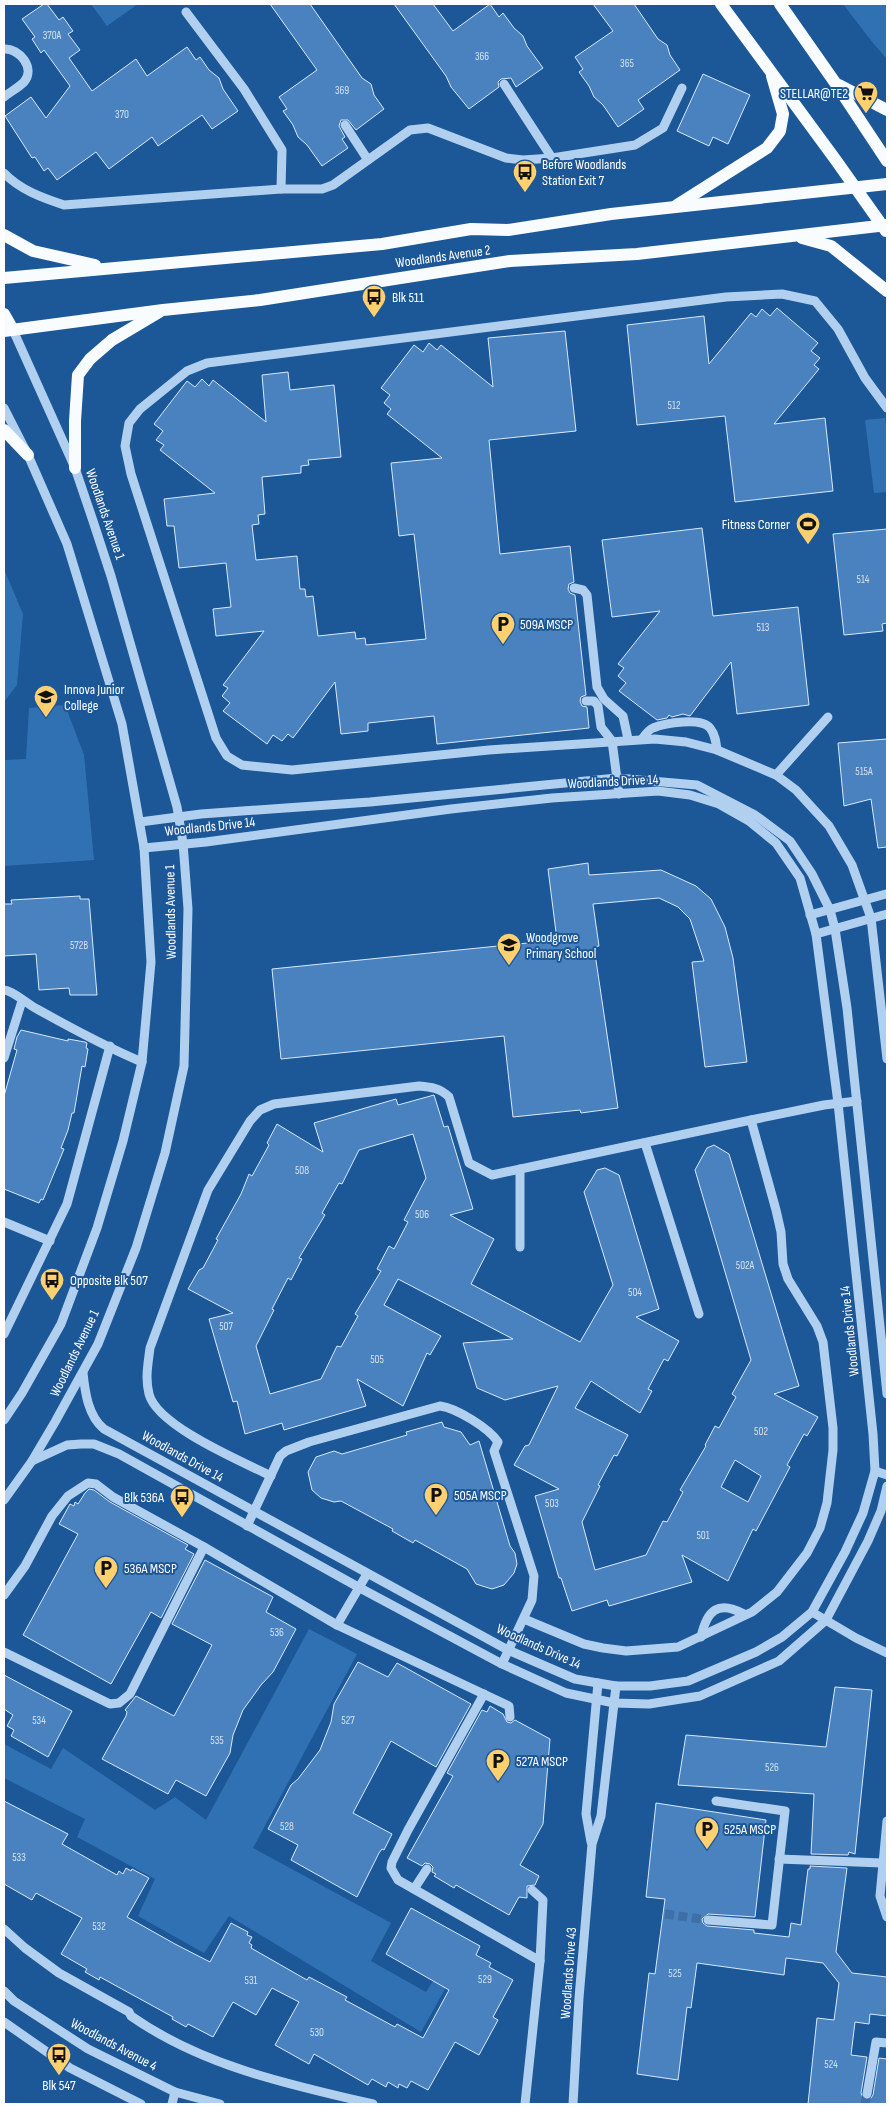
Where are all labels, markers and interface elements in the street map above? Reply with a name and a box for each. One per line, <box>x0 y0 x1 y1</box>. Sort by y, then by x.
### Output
house number: 370A <box>43 29 62 42</box>
house number: 366 <box>475 50 489 63</box>
house number: 365 <box>620 57 634 70</box>
supermarket icon: STELLAR@TE2 <box>853 80 879 114</box>
house number: 369 <box>335 84 349 97</box>
place label: STELLAR@TE2 <box>780 85 848 102</box>
house number: 370 <box>115 108 129 121</box>
place label: Before Woodlands Station Exit 7 <box>542 156 626 189</box>
bus stop icon: Before Woodlands Station Exit 7 <box>512 159 538 193</box>
street label: Woodlands Avenue 2 <box>395 241 492 272</box>
bus stop icon: Blk 511 <box>361 284 387 318</box>
place label: Blk 511 <box>392 289 424 306</box>
house number: 512 <box>668 399 681 412</box>
street label: Woodlands Avenue 1 <box>82 467 129 562</box>
sports icon: Fitness Corner <box>795 511 821 545</box>
place label: Fitness Corner <box>722 516 790 533</box>
house number: 514 <box>857 573 870 586</box>
parking icon: 509A MSCP <box>490 611 516 645</box>
place label: 509A MSCP <box>520 616 573 633</box>
house number: 513 <box>757 621 770 634</box>
place label: Innova Junior College <box>64 681 124 714</box>
school or university icon: Innova Junior College <box>33 684 59 718</box>
house number: 515A <box>855 765 873 778</box>
street label: Woodlands Drive 14 <box>567 771 659 792</box>
street label: Woodlands Drive 14 <box>164 813 256 840</box>
street label: Woodlands Avenue 1 <box>161 864 180 960</box>
place label: Woodgrove Primary School <box>526 929 596 962</box>
school or university icon: Woodgrove Primary School <box>496 932 522 966</box>
house number: 572B <box>70 939 88 952</box>
house number: 508 <box>295 1164 309 1177</box>
house number: 506 <box>415 1208 429 1221</box>
house number: 502A <box>736 1259 755 1272</box>
bus stop icon: Opposite Blk 507 <box>39 1267 65 1301</box>
place label: Opposite Blk 507 <box>70 1272 148 1289</box>
street label: Woodlands Drive 14 <box>836 1285 863 1377</box>
house number: 504 <box>628 1286 642 1299</box>
street label: Woodlands Avenue 1 <box>46 1307 103 1400</box>
house number: 507 <box>219 1320 233 1333</box>
house number: 505 <box>370 1353 384 1366</box>
house number: 502 <box>754 1425 768 1438</box>
street label: Woodlands Drive 14 <box>139 1427 227 1486</box>
parking icon: 505A MSCP <box>423 1482 449 1516</box>
bus stop icon: Blk 536A <box>169 1484 195 1518</box>
place label: 505A MSCP <box>454 1487 507 1504</box>
place label: Blk 536A <box>124 1489 165 1506</box>
house number: 503 <box>545 1497 559 1510</box>
house number: 501 <box>696 1529 710 1542</box>
parking icon: 536A MSCP <box>93 1555 119 1589</box>
place label: 536A MSCP <box>124 1560 177 1577</box>
street label: Woodlands Drive 14 <box>494 1620 584 1673</box>
house number: 536 <box>270 1626 284 1639</box>
house number: 534 <box>32 1714 46 1727</box>
house number: 527 <box>341 1714 355 1727</box>
house number: 535 <box>210 1734 224 1747</box>
parking icon: 527A MSCP <box>485 1748 511 1782</box>
place label: 527A MSCP <box>516 1753 568 1770</box>
house number: 526 <box>765 1761 779 1774</box>
parking icon: 525A MSCP <box>694 1816 720 1850</box>
house number: 528 <box>280 1820 294 1833</box>
place label: 525A MSCP <box>724 1821 776 1838</box>
house number: 533 <box>12 1851 26 1864</box>
house number: 532 <box>92 1920 106 1933</box>
street label: Woodlands Drive 43 <box>557 1926 580 2019</box>
house number: 525 <box>668 1967 682 1980</box>
house number: 529 <box>478 1973 492 1986</box>
house number: 531 <box>245 1974 258 1987</box>
street label: Woodlands Avenue 4 <box>68 2014 160 2074</box>
house number: 530 <box>310 2026 324 2039</box>
bus stop icon: Blk 547 <box>46 2042 72 2076</box>
house number: 524 <box>824 2058 838 2071</box>
place label: Blk 547 <box>42 2077 76 2094</box>

